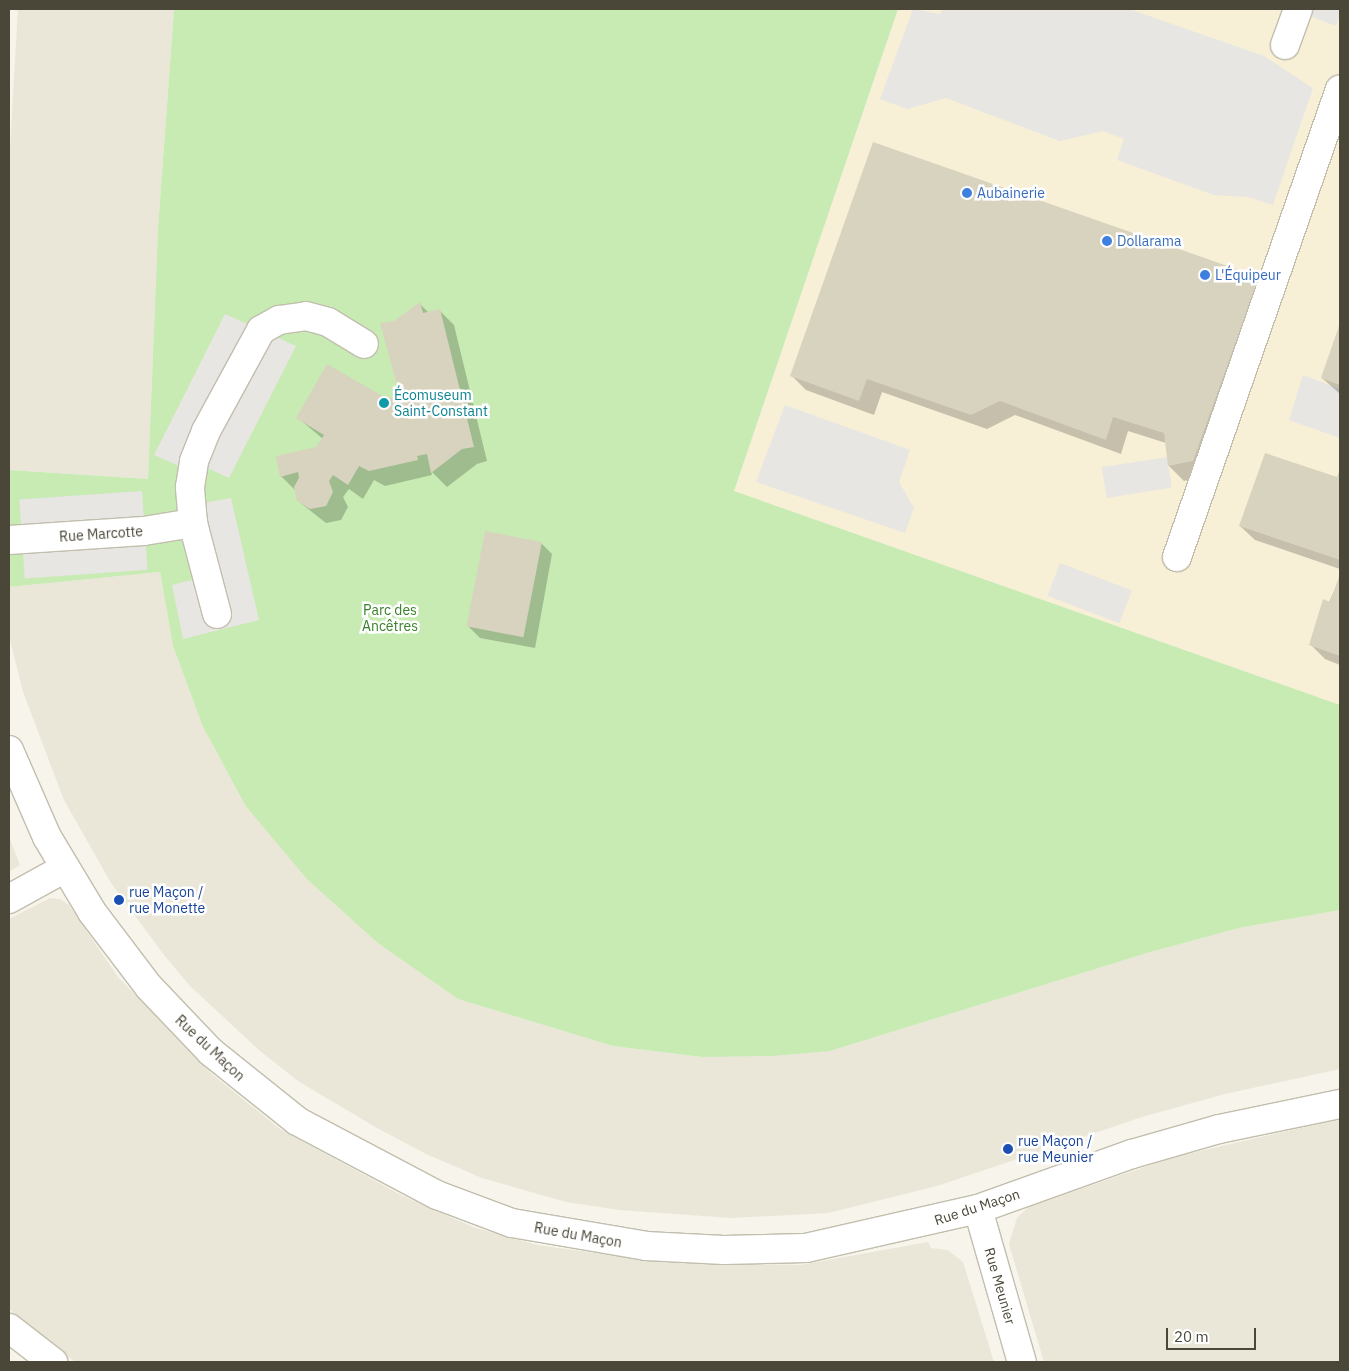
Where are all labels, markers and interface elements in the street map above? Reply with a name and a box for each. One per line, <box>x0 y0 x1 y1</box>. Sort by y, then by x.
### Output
place label: Aubainerie <box>977 185 1045 201</box>
marker: Aubainerie <box>961 187 973 199</box>
place label: Dollarama <box>1117 233 1182 249</box>
marker: Dollarama <box>1101 235 1113 247</box>
place label: L'Équipeur <box>1215 267 1281 283</box>
marker: L'Équipeur <box>1199 269 1211 281</box>
place label: Écomuseum Saint-Constant <box>394 387 488 420</box>
marker: Écomuseum Saint-Constant <box>378 397 390 409</box>
street label: Rue Marcotte <box>59 523 143 545</box>
park label: Parc des Ancêtres <box>362 602 418 634</box>
place label: rue Maçon / rue Monette <box>129 884 205 916</box>
marker: rue Maçon / rue Monette <box>113 894 125 906</box>
street label: Rue du Maçon <box>172 1012 248 1084</box>
place label: rue Maçon / rue Meunier <box>1018 1133 1093 1166</box>
marker: rue Maçon / rue Meunier <box>1002 1143 1014 1155</box>
street label: Rue du Maçon <box>932 1185 1022 1229</box>
street label: Rue du Maçon <box>533 1219 623 1251</box>
street label: Rue Meunier <box>981 1246 1019 1326</box>
scale bar <box>1169 1318 1259 1350</box>
text: 20 m <box>1174 1327 1209 1346</box>

